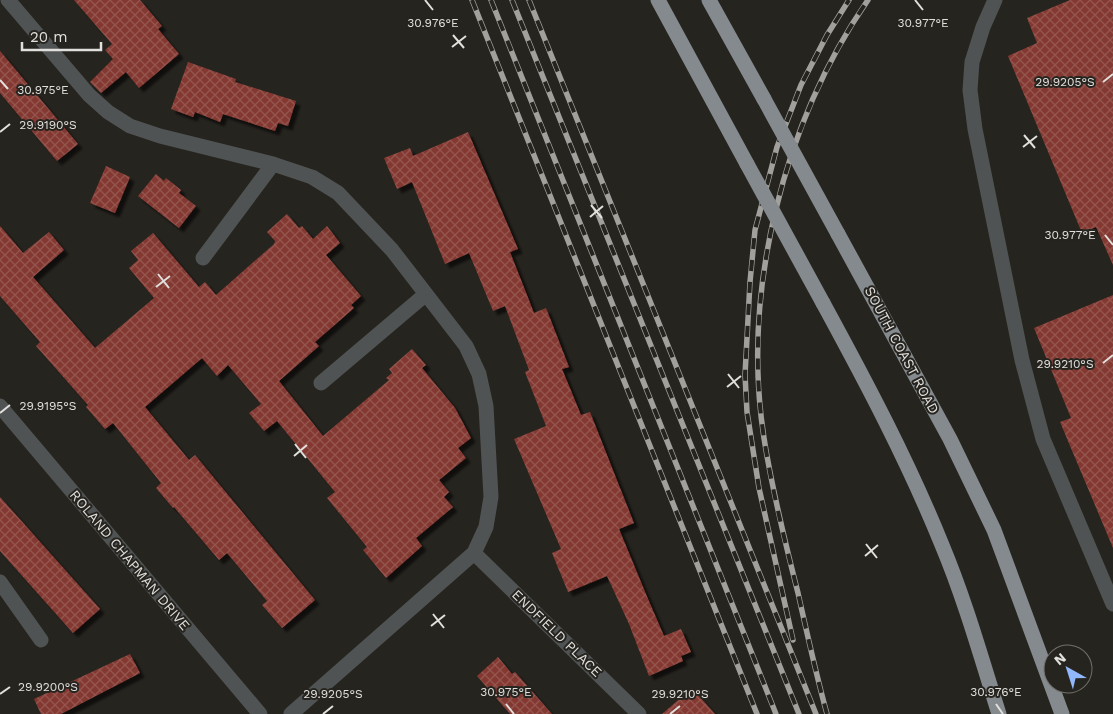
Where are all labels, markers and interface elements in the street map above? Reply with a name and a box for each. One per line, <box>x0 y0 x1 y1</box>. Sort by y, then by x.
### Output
text: 30.976°E <box>407 16 459 30</box>
text: 30.977°E <box>897 16 949 30</box>
scale bar <box>22 20 101 52</box>
text: 20 m <box>30 28 68 46</box>
text: 29.9205°S <box>1035 75 1095 89</box>
text: 30.975°E <box>17 83 69 97</box>
text: 29.9190°S <box>19 118 77 132</box>
text: 30.977°E <box>1044 228 1096 242</box>
street label: SOUTH COAST ROAD <box>862 284 942 416</box>
text: 29.9210°S <box>1036 357 1094 371</box>
text: 29.9195°S <box>19 399 77 413</box>
street label: ROLAND CHAPMAN DRIVE <box>67 487 193 633</box>
street label: ENDFIELD PLACE <box>509 586 605 680</box>
north arrow <box>1043 644 1093 694</box>
text: N <box>1051 649 1069 668</box>
text: 29.9200°S <box>18 680 78 694</box>
text: 30.975°E <box>480 685 532 699</box>
text: 30.976°E <box>970 685 1022 699</box>
text: 29.9205°S <box>303 687 363 701</box>
text: 29.9210°S <box>651 687 709 701</box>

